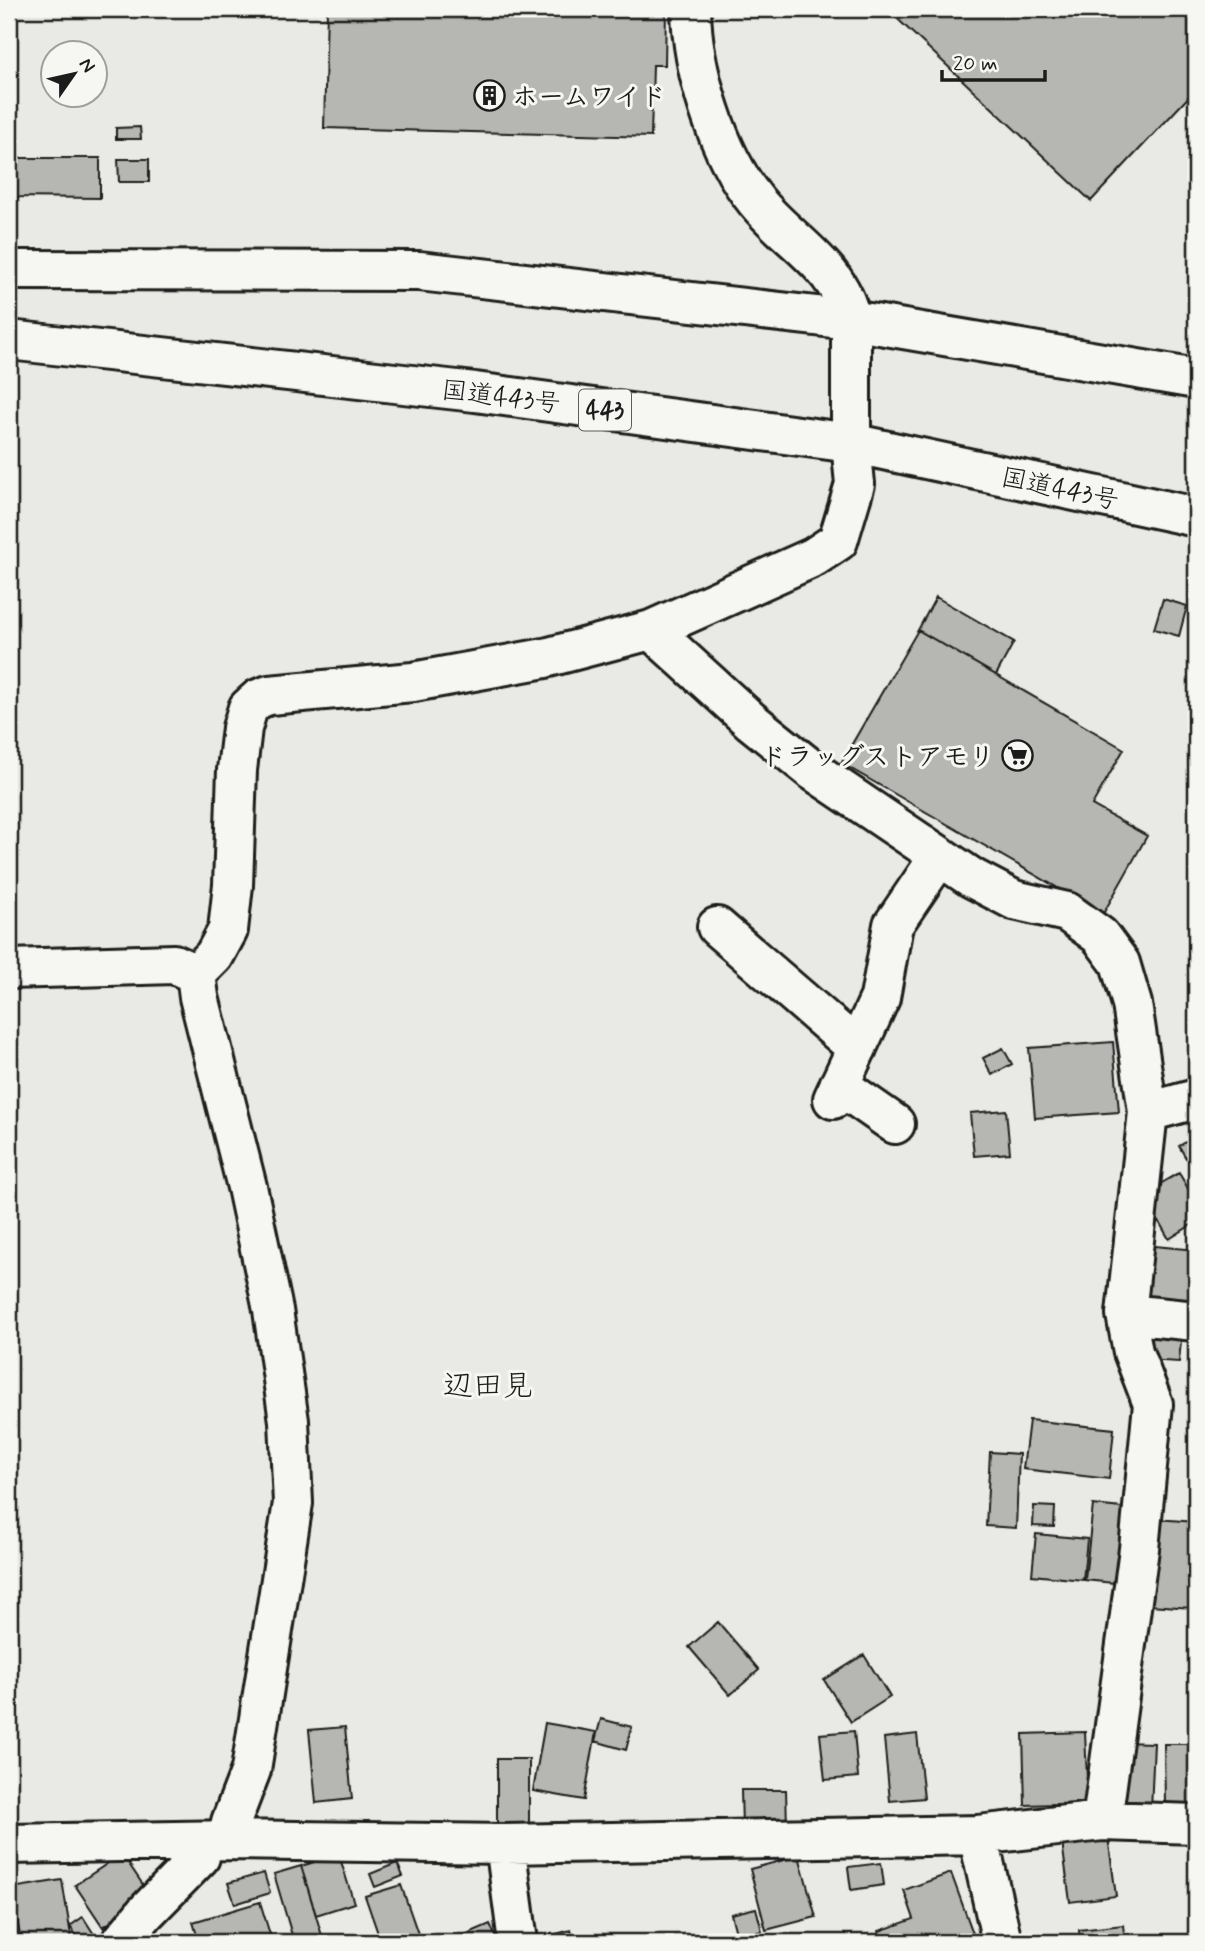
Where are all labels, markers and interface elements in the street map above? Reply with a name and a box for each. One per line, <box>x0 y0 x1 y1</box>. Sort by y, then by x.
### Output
north arrow <box>38 38 108 108</box>
scale bar <box>942 38 1046 82</box>
text: 20 m <box>953 50 998 78</box>
text: N <box>73 53 101 78</box>
building icon: ホームワイド <box>472 79 506 113</box>
place label: ホームワイド <box>512 81 666 115</box>
street label: 国道443号 <box>439 374 562 422</box>
road number: 443 <box>579 390 631 430</box>
street label: 国道443号 <box>998 461 1122 519</box>
supermarket icon: ドラッグストアモリ <box>1001 739 1035 773</box>
place label: ドラッグストアモリ <box>760 741 995 775</box>
district label: 辺田見 <box>443 1367 533 1406</box>

